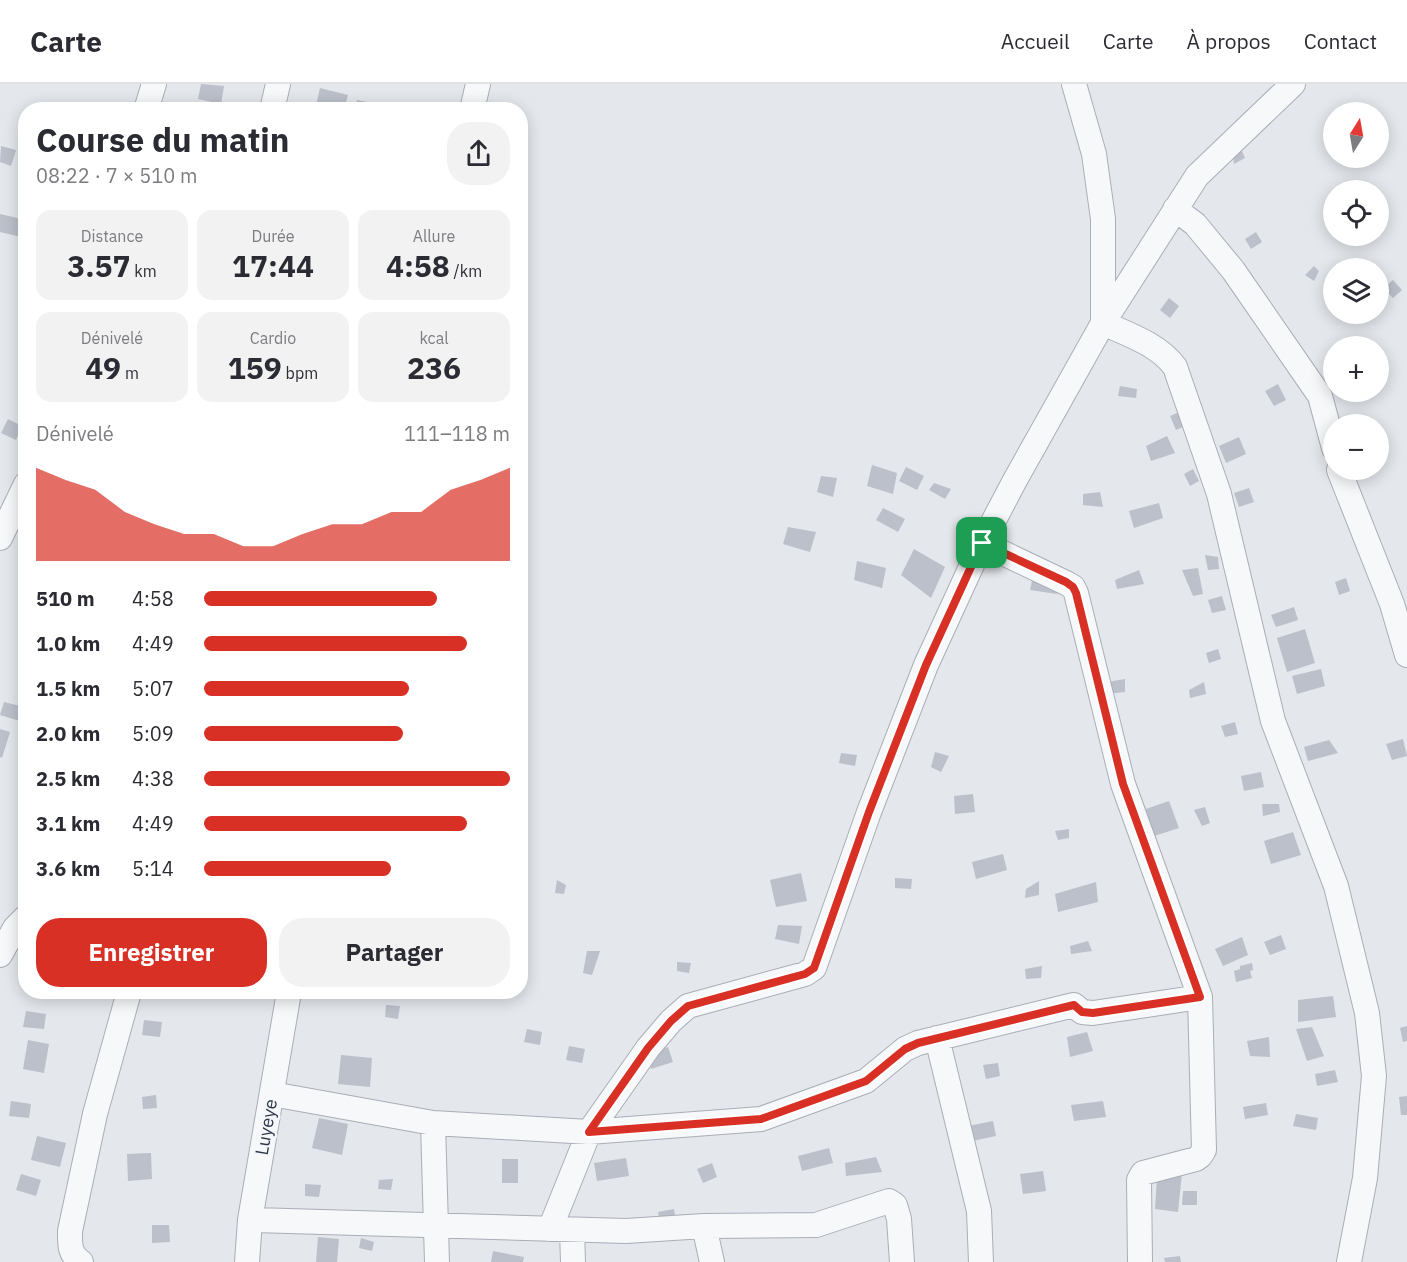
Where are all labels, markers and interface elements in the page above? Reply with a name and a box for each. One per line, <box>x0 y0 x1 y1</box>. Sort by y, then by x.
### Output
text: Carte <box>30 23 102 60</box>
text: Accueil <box>1001 27 1070 55</box>
text: Carte <box>1103 27 1154 55</box>
text: À propos <box>1187 27 1271 55</box>
text: Contact <box>1304 27 1377 55</box>
north arrow <box>1323 102 1389 168</box>
map controls <box>1323 102 1389 480</box>
text: Course du matin <box>36 118 289 161</box>
button: share <box>447 122 510 185</box>
text: 08:22 · 7 × 510 m <box>36 162 197 189</box>
button: locate <box>1323 180 1389 246</box>
text: Distance <box>81 226 143 246</box>
text: Durée <box>251 226 295 246</box>
text: Allure <box>413 226 455 246</box>
text: 3.57 <box>67 246 131 285</box>
text: 17:44 <box>232 246 314 285</box>
text: 4:58 <box>386 246 450 285</box>
button: layers <box>1323 258 1389 324</box>
text: km <box>131 261 157 281</box>
text: /km <box>450 261 482 281</box>
text: Dénivelé <box>81 328 143 348</box>
text: Cardio <box>250 328 296 348</box>
text: kcal <box>419 328 449 348</box>
button: + <box>1323 336 1389 402</box>
text: 49 <box>85 348 121 387</box>
text: 159 <box>228 348 282 387</box>
text: 236 <box>407 348 461 387</box>
text: m <box>121 363 139 383</box>
text: bpm <box>282 363 318 383</box>
button: − <box>1323 414 1389 480</box>
text: Dénivelé <box>36 420 114 447</box>
text: 111–118 m <box>404 420 510 447</box>
pin <box>956 517 1007 568</box>
icon: arrive <box>965 526 998 559</box>
text: 510 m <box>36 585 95 612</box>
text: 4:58 <box>132 585 174 612</box>
text: 1.0 km <box>36 630 100 657</box>
text: 4:49 <box>132 630 174 657</box>
text: 1.5 km <box>36 675 100 702</box>
text: 5:07 <box>132 675 174 702</box>
text: 2.0 km <box>36 720 100 747</box>
text: 5:09 <box>132 720 174 747</box>
text: 2.5 km <box>36 765 100 792</box>
text: 4:38 <box>132 765 174 792</box>
text: 3.1 km <box>36 810 100 837</box>
text: 4:49 <box>132 810 174 837</box>
text: 3.6 km <box>36 855 100 882</box>
text: 5:14 <box>132 855 174 882</box>
button: Enregistrer <box>36 918 267 987</box>
button: Partager <box>279 918 510 987</box>
street label: Luyeye <box>250 1097 282 1157</box>

